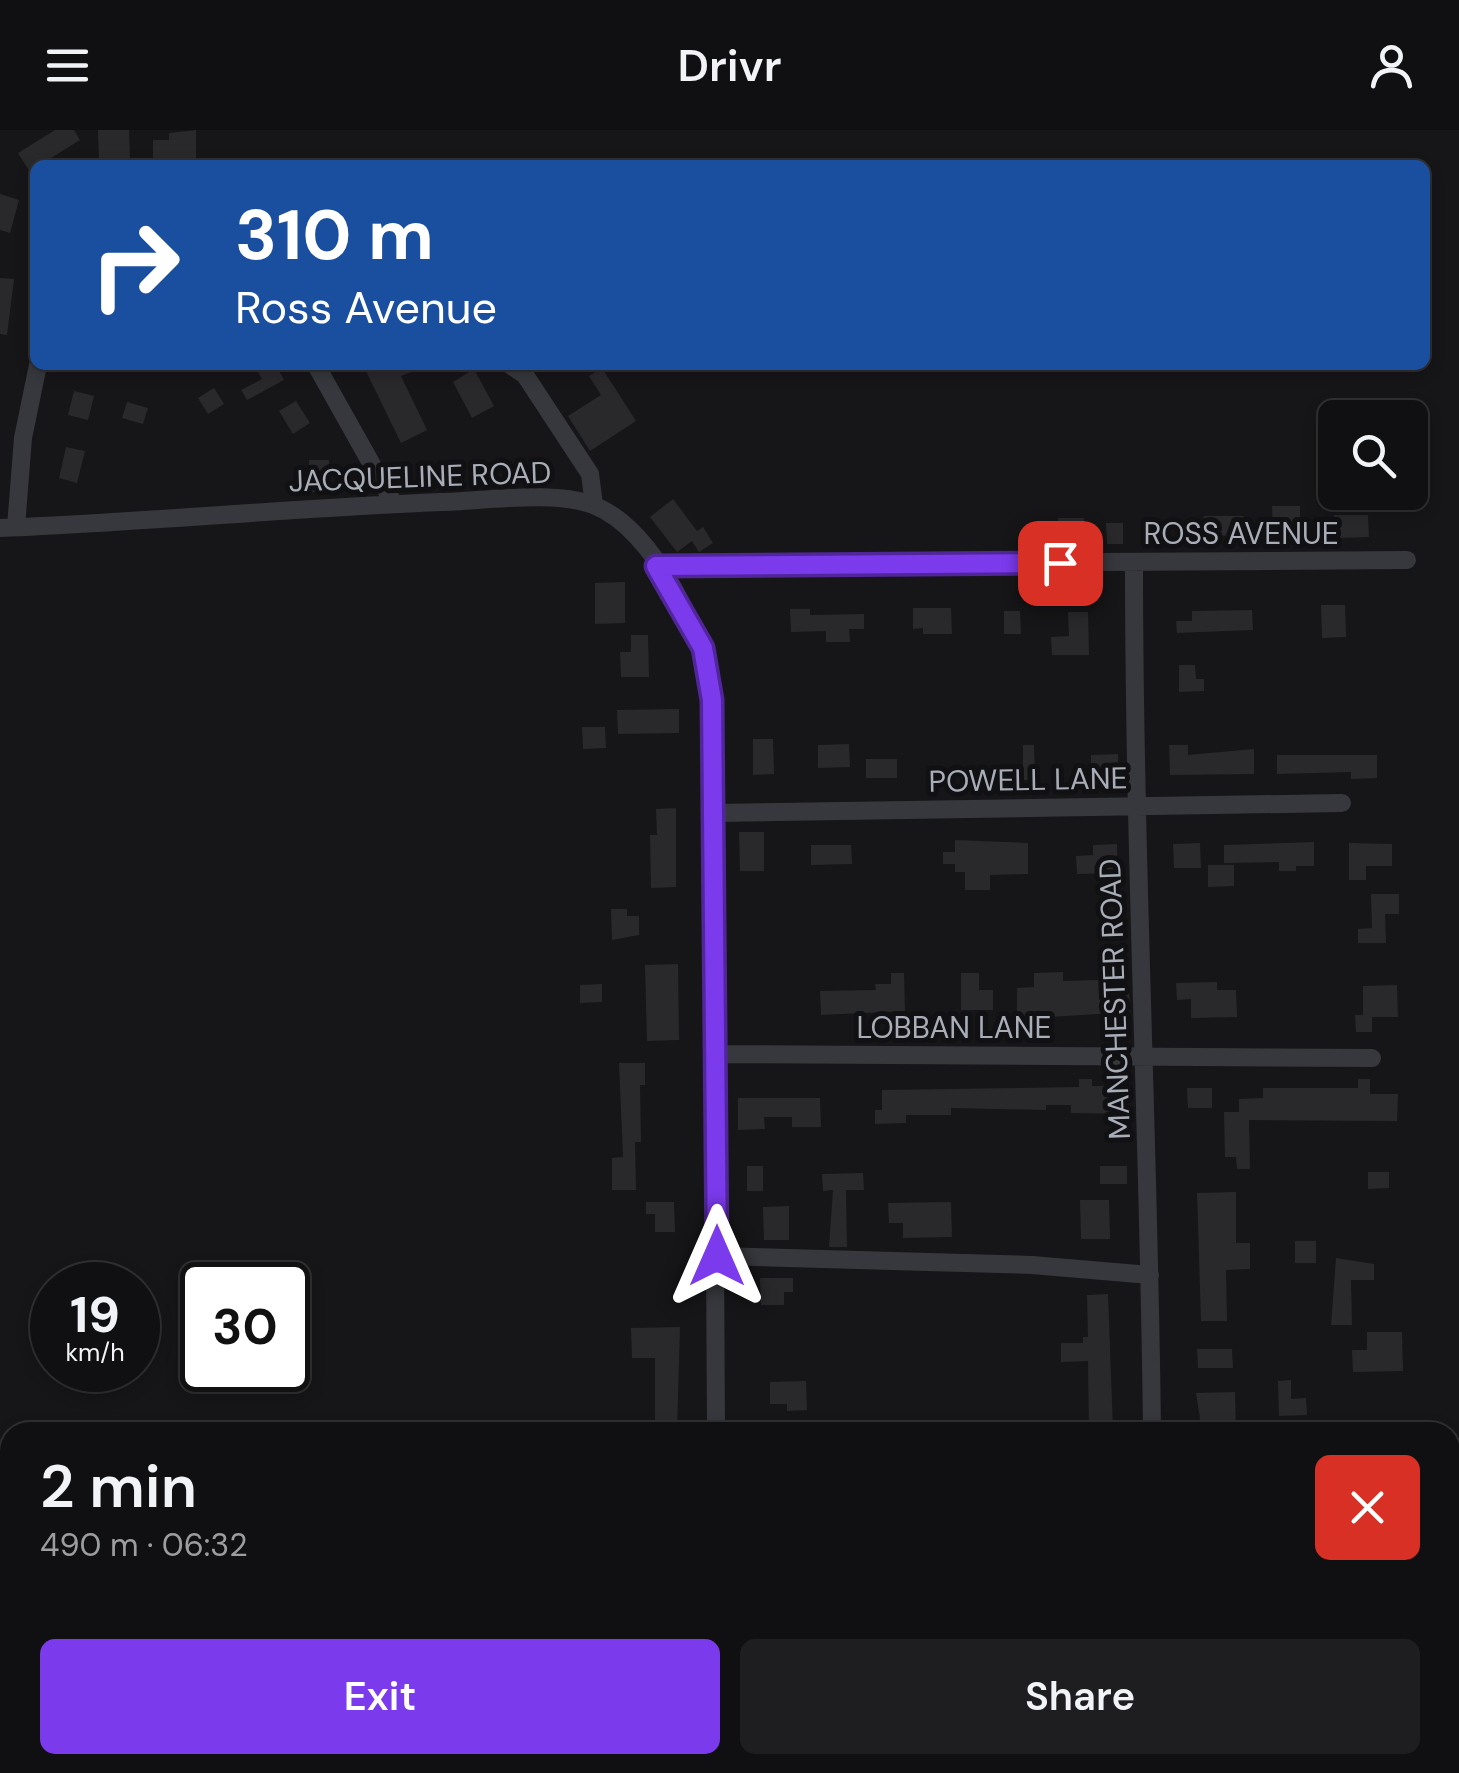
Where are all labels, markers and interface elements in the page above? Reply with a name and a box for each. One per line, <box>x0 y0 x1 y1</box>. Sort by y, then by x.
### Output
text: Drivr <box>677 36 782 95</box>
icon: menu <box>40 38 95 93</box>
icon: person <box>1364 38 1419 93</box>
text: 310 m <box>235 190 434 281</box>
icon: right <box>70 200 200 330</box>
text: Ross Avenue <box>235 278 497 337</box>
map controls <box>1318 400 1428 510</box>
button: search <box>1318 400 1428 510</box>
street label: JACQUELINE ROAD <box>288 452 552 501</box>
street label: ROSS AVENUE <box>1143 514 1339 553</box>
pin <box>1018 521 1103 606</box>
icon: arrive <box>1033 536 1088 591</box>
street label: POWELL LANE <box>928 758 1128 801</box>
street label: MANCHESTER ROAD <box>1090 858 1139 1140</box>
street label: LOBBAN LANE <box>857 1008 1051 1047</box>
position arrow <box>665 1204 769 1308</box>
speed limit sign: 30 <box>180 1262 310 1392</box>
text: 19 <box>70 1282 120 1348</box>
text: km/h <box>65 1336 125 1369</box>
text: 2 min <box>40 1447 197 1526</box>
button: close <box>1315 1455 1420 1560</box>
text: 490 m · 06:32 <box>40 1524 248 1566</box>
button: Exit <box>40 1639 720 1754</box>
button: Share <box>740 1639 1420 1754</box>

